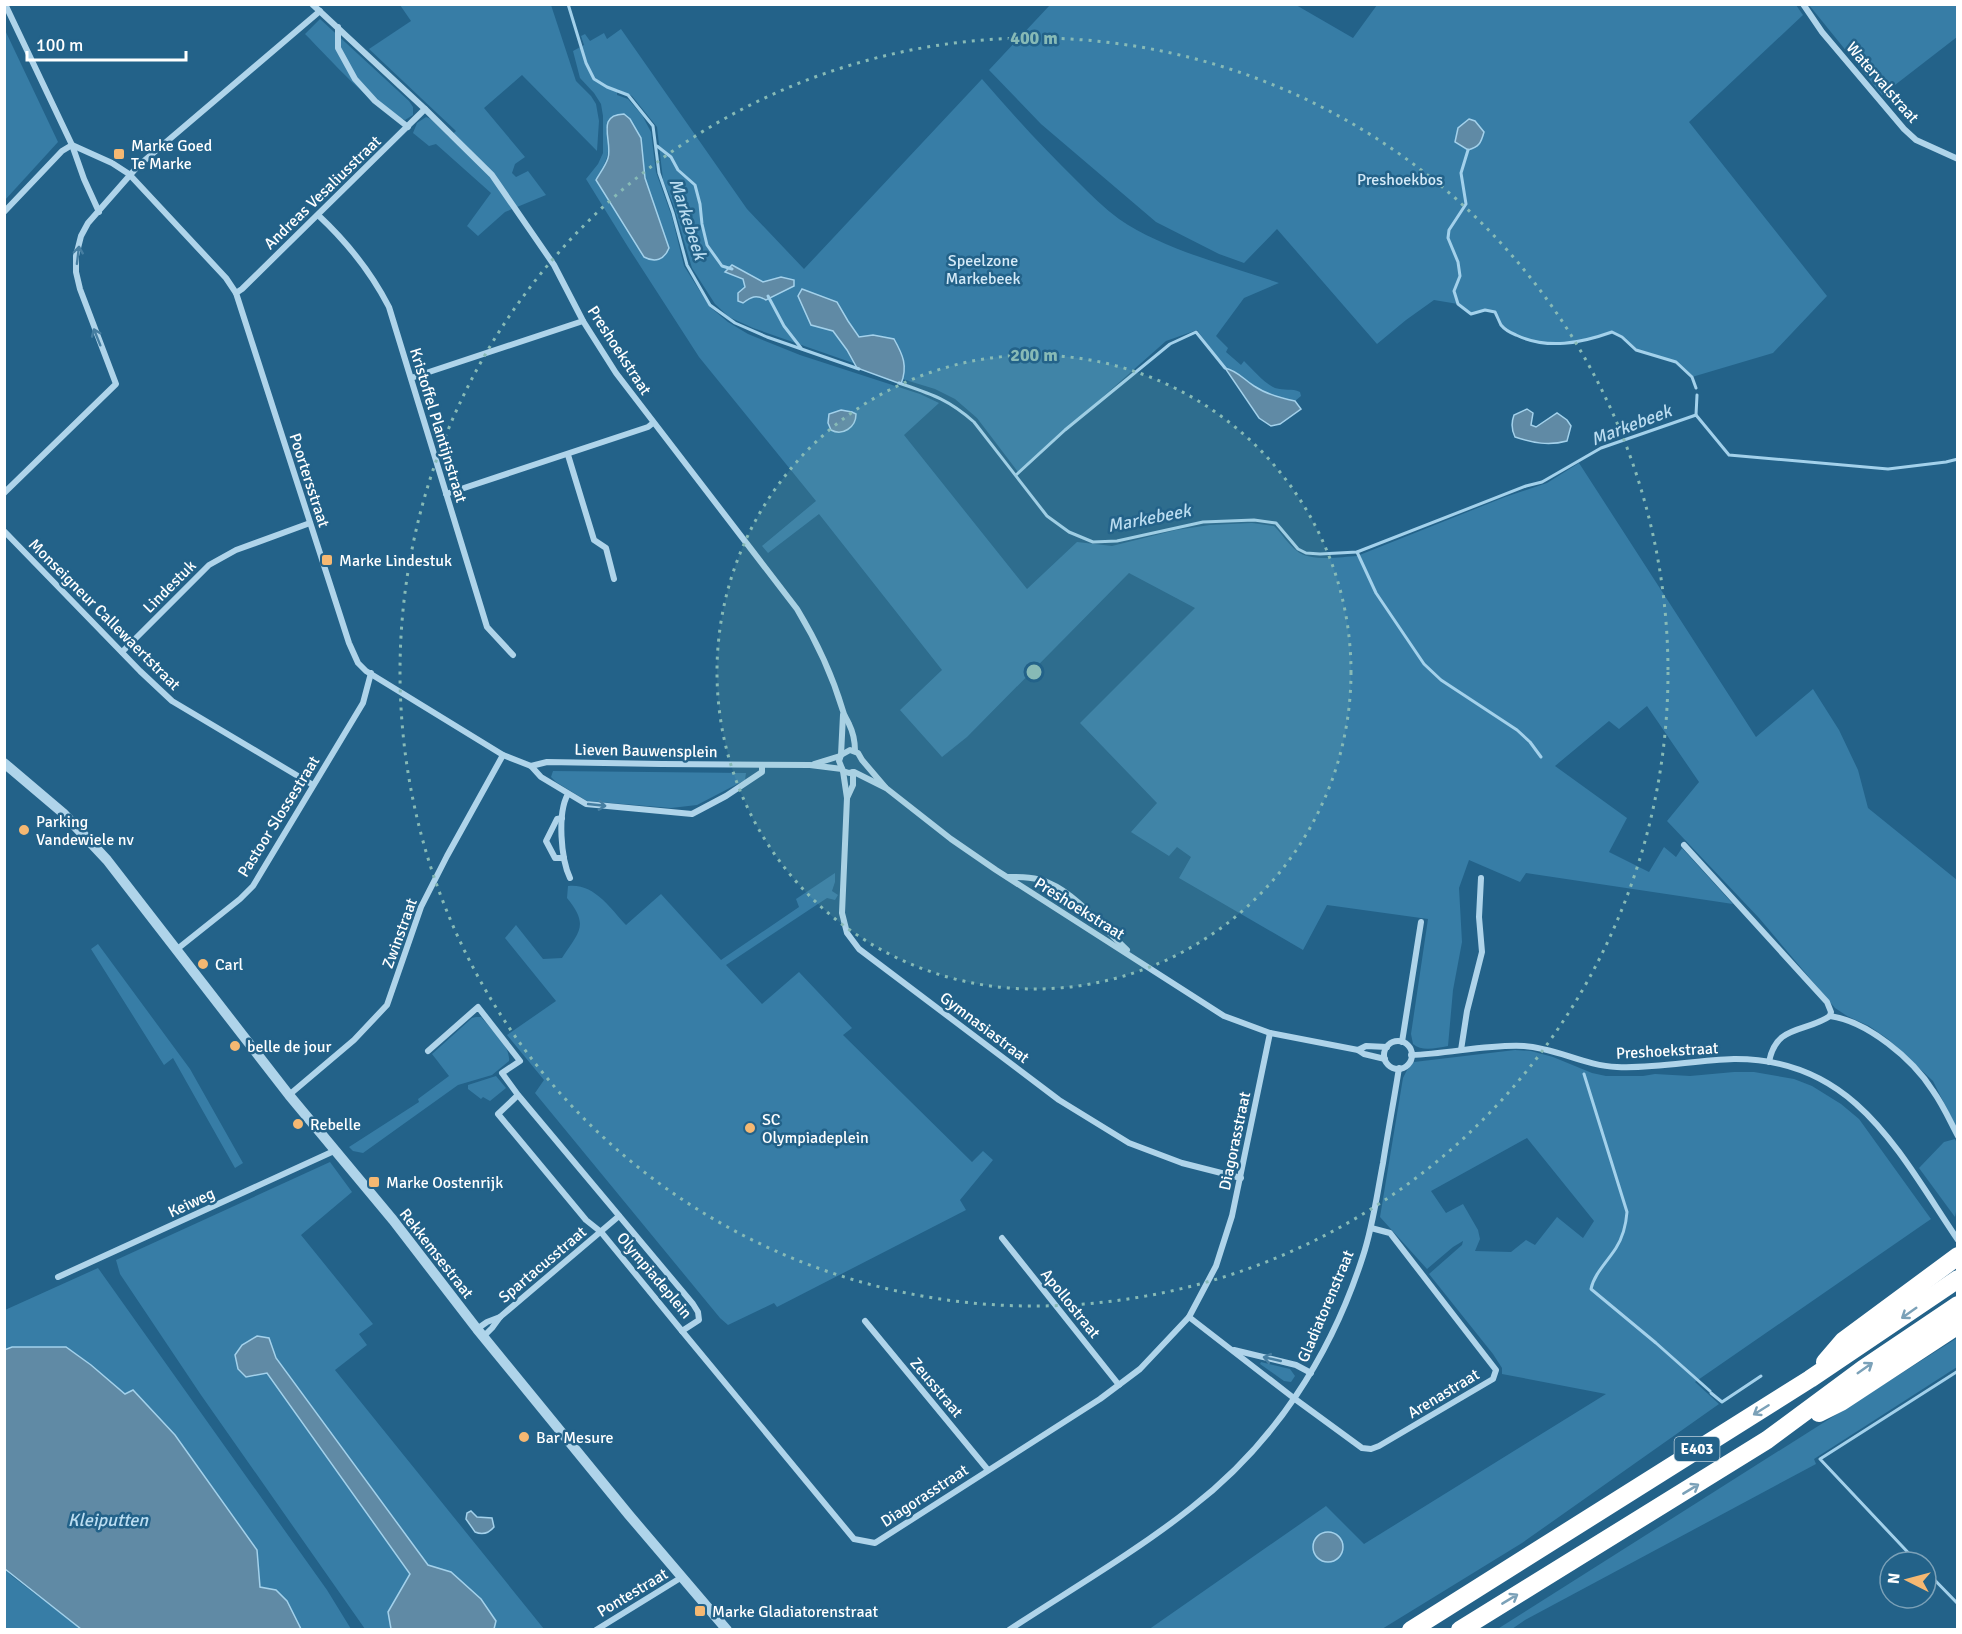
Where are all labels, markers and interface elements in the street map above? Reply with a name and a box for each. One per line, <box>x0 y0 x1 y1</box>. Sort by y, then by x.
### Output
scale bar <box>27 24 186 62</box>
text: 400 m <box>1010 27 1058 49</box>
text: 100 m <box>36 34 83 56</box>
street label: Watervalstraat <box>1842 38 1923 128</box>
street label: Andreas Vesaliusstraat <box>260 131 386 254</box>
place label: Marke Goed Te Marke <box>131 136 212 174</box>
marker: Marke Goed Te Marke <box>112 147 126 161</box>
park label: Preshoekbos <box>1357 170 1443 190</box>
water label: Markebeek <box>664 175 712 264</box>
one-way arrow <box>72 246 83 265</box>
park label: Speelzone Markebeek <box>945 251 1021 289</box>
street label: Preshoekstraat <box>583 302 656 399</box>
one-way arrow <box>91 328 102 347</box>
text: 200 m <box>1010 344 1058 366</box>
street label: Kristoffel Plantijnstraat <box>405 345 471 506</box>
water label: Markebeek <box>1588 399 1676 450</box>
street label: Poortersstraat <box>284 431 334 530</box>
water label: Markebeek <box>1105 499 1195 537</box>
street label: Monseigneur Callewaertstraat <box>24 535 185 695</box>
place label: Marke Lindestuk <box>339 551 452 571</box>
marker: Marke Lindestuk <box>320 553 334 567</box>
street label: Lindestuk <box>139 556 200 617</box>
centre of rings <box>1024 662 1044 682</box>
street label: Lieven Bauwensplein <box>574 740 718 762</box>
street label: Pastoor Slossestraat <box>234 752 324 881</box>
one-way arrow <box>587 800 607 811</box>
place label: Parking Vandewiele nv <box>36 812 134 850</box>
marker: Parking Vandewiele nv <box>17 823 31 837</box>
street label: Preshoekstraat <box>1031 873 1129 945</box>
street label: Zwinstraat <box>378 895 422 971</box>
place label: Carl <box>215 955 244 975</box>
marker: Carl <box>196 957 210 971</box>
street label: Gymnasiastraat <box>936 988 1033 1068</box>
place label: belle de jour <box>247 1037 332 1057</box>
street label: Preshoekstraat <box>1615 1038 1719 1064</box>
marker: belle de jour <box>228 1039 242 1053</box>
street label: Diagorasstraat <box>1215 1090 1255 1192</box>
place label: SC Olympiadeplein <box>762 1110 869 1148</box>
place label: Rebelle <box>310 1115 361 1135</box>
marker: Rebelle <box>291 1117 305 1131</box>
marker: SC Olympiadeplein <box>743 1121 757 1135</box>
place label: Marke Oostenrijk <box>386 1173 503 1193</box>
marker: Marke Oostenrijk <box>367 1175 381 1189</box>
street label: Keiweg <box>165 1183 218 1222</box>
street label: Rekkemsestraat <box>395 1205 478 1303</box>
street label: Spartacusstraat <box>495 1222 591 1307</box>
street label: Olympiadeplein <box>612 1228 696 1323</box>
street label: Gladiatorenstraat <box>1293 1247 1359 1365</box>
street label: Apollostraat <box>1036 1265 1105 1343</box>
one-way arrow <box>1901 1307 1917 1319</box>
street label: Zeusstraat <box>905 1353 967 1422</box>
one-way arrow <box>1263 1353 1282 1364</box>
one-way arrow <box>1856 1362 1873 1374</box>
street label: Arenastraat <box>1404 1364 1483 1423</box>
one-way arrow <box>1753 1404 1770 1416</box>
place label: Bar Mesure <box>536 1428 613 1448</box>
marker: Bar Mesure <box>517 1430 531 1444</box>
road number: E403 <box>1674 1437 1720 1461</box>
street label: Diagorasstraat <box>877 1460 972 1532</box>
one-way arrow <box>1682 1482 1699 1494</box>
water label: Kleiputten <box>68 1509 149 1531</box>
north arrow <box>1878 1550 1938 1610</box>
street label: Pontestraat <box>593 1564 672 1622</box>
text: N <box>1884 1572 1905 1585</box>
one-way arrow <box>1501 1593 1518 1605</box>
place label: Marke Gladiatorenstraat <box>712 1602 878 1622</box>
marker: Marke Gladiatorenstraat <box>693 1604 707 1618</box>

